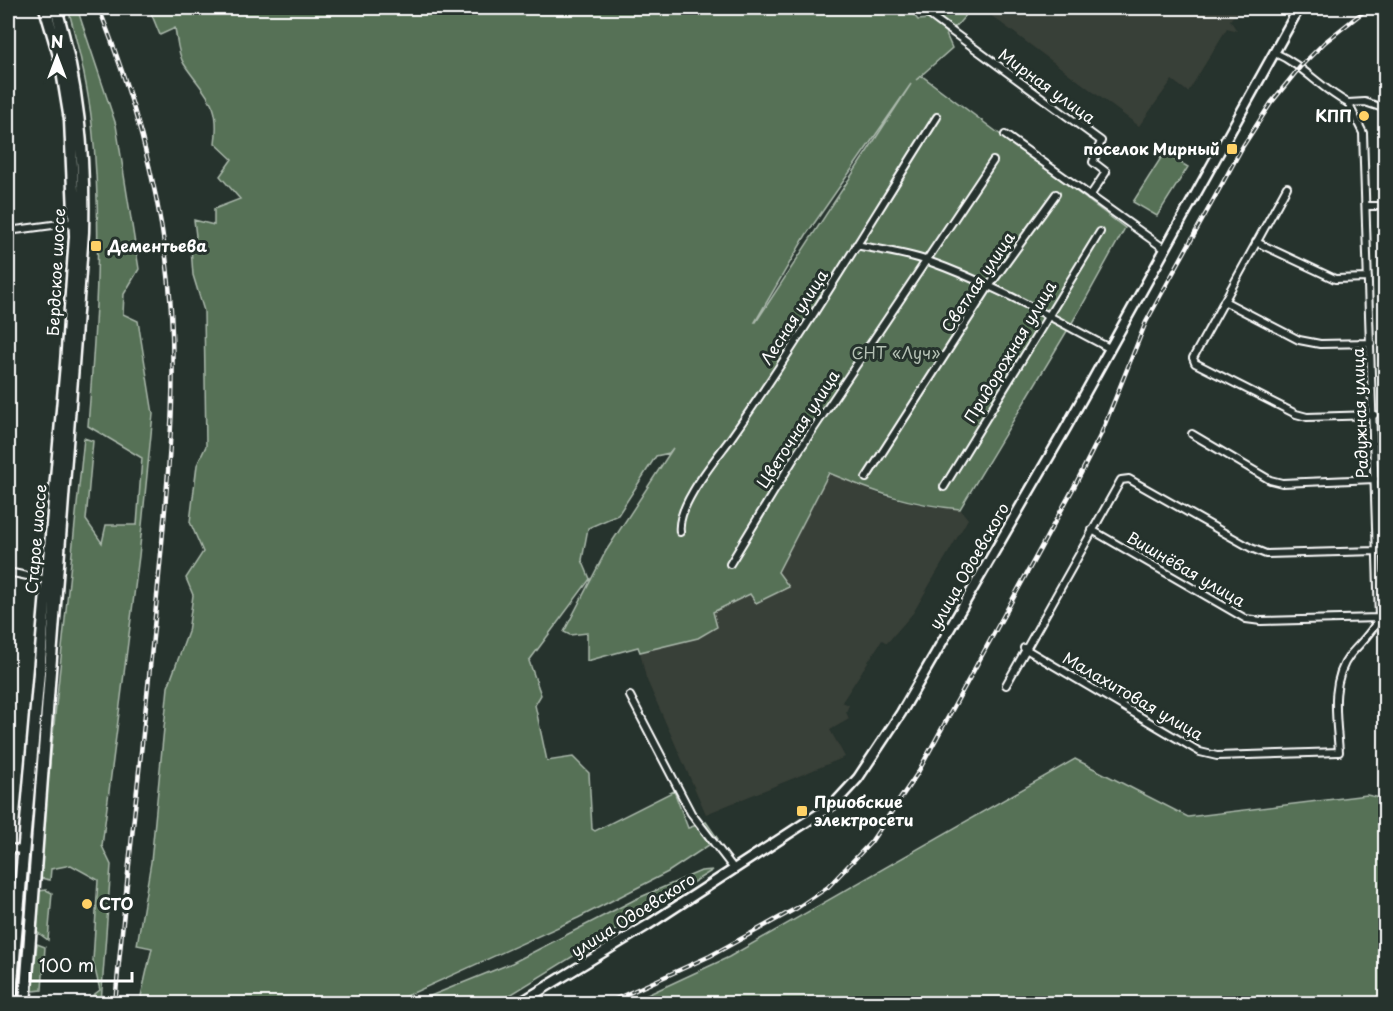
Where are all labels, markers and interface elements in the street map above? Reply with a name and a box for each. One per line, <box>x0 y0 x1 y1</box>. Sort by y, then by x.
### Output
north arrow <box>27 27 87 87</box>
text: N <box>51 29 63 53</box>
street label: Мирная улица <box>994 42 1101 129</box>
place label: КПП <box>1315 103 1352 127</box>
marker: КПП <box>1357 109 1371 123</box>
place label: поселок Мирный <box>1083 136 1220 160</box>
marker: поселок Мирный <box>1225 142 1239 156</box>
street label: Бердское шоссе <box>40 207 70 336</box>
street label: Светлая улица <box>935 226 1020 336</box>
place label: Дементьева <box>107 233 207 257</box>
marker: Дементьева <box>89 239 103 253</box>
street label: Лесная улица <box>753 264 833 369</box>
street label: Придорожная улица <box>957 276 1061 427</box>
park label: СНТ «Луч» <box>852 340 940 364</box>
street label: Радужная улица <box>1345 347 1373 479</box>
street label: Цветочная улица <box>750 365 844 492</box>
street label: Старое шоссе <box>18 483 52 595</box>
street label: улица Одоевского <box>922 498 1014 633</box>
street label: Вишнёвая улица <box>1123 524 1250 612</box>
street label: Малахитовая улица <box>1059 645 1208 745</box>
place label: Приобские электросети <box>814 789 913 831</box>
marker: Приобские электросети <box>795 804 809 818</box>
street label: улица Одоевского <box>566 866 699 962</box>
place label: СТО <box>99 891 133 915</box>
marker: СТО <box>80 897 94 911</box>
scale bar <box>30 945 132 983</box>
text: 100 m <box>39 951 94 978</box>

